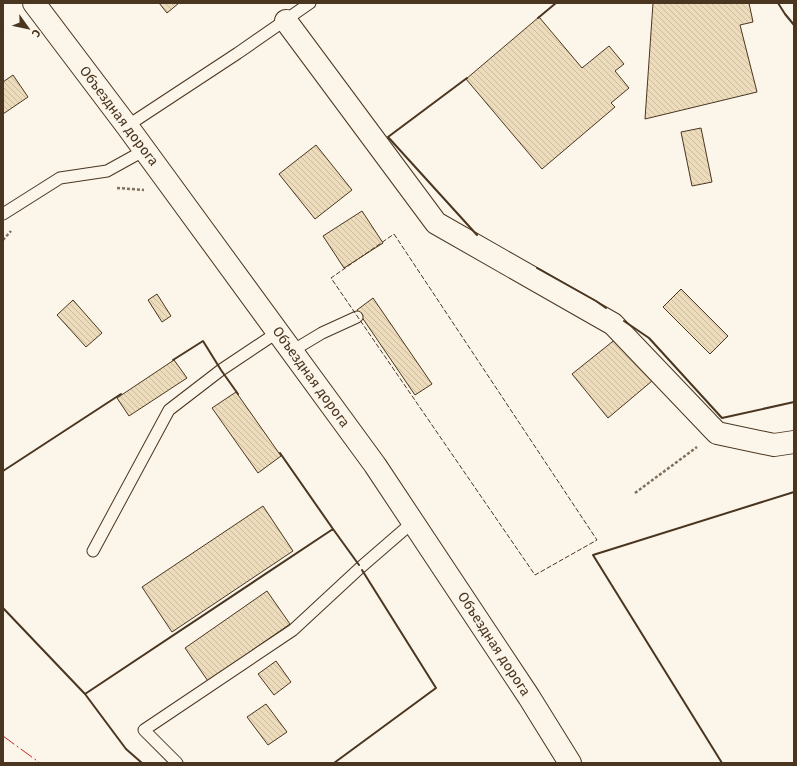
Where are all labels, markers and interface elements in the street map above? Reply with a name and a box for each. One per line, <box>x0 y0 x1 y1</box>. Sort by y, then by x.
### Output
north arrow <box>8 8 48 48</box>
text: С <box>28 27 43 40</box>
street label: Объездная дорога <box>76 63 162 169</box>
street label: Объездная дорога <box>269 323 353 431</box>
street label: Объездная дорога <box>454 589 534 699</box>

